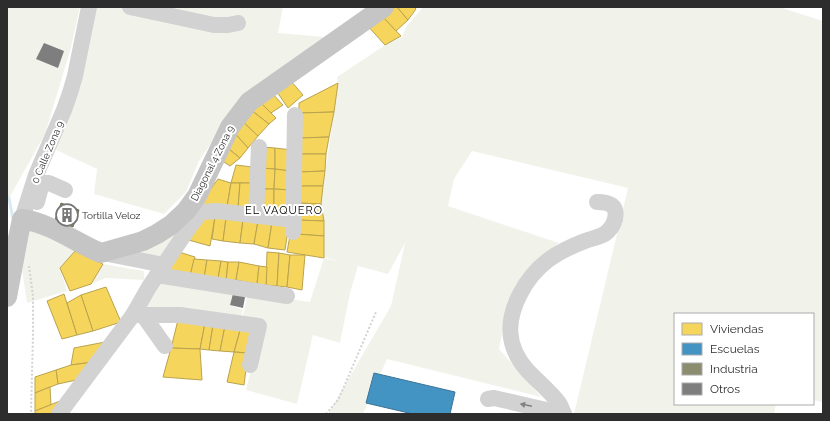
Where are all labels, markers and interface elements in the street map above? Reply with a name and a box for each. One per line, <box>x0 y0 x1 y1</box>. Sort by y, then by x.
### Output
street label: 0 Calle Zona 9 <box>29 119 66 185</box>
street label: Diagonal 4 Zona 9 <box>189 124 236 203</box>
building icon: Tortilla Veloz <box>54 202 80 228</box>
district label: EL VAQUERO <box>245 204 323 217</box>
place label: Tortilla Veloz <box>82 210 141 221</box>
legend <box>674 313 814 405</box>
text: Viviendas <box>710 322 764 336</box>
text: Escuelas <box>710 342 760 356</box>
text: Industria <box>710 362 758 376</box>
text: Otros <box>710 382 740 396</box>
one-way arrow <box>520 401 532 407</box>

